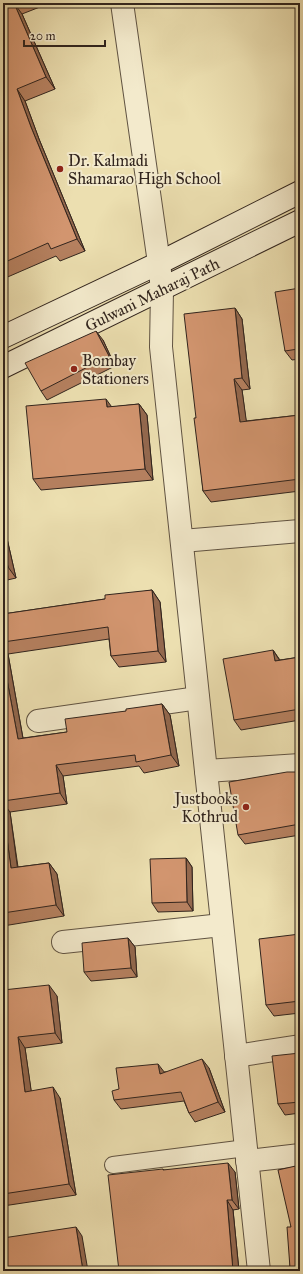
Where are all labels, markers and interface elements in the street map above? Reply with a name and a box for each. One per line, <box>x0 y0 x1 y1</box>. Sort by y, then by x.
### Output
scale bar <box>24 22 105 48</box>
text: 20 m <box>30 29 56 43</box>
place label: Dr. Kalmadi Shamarao High School <box>68 151 222 189</box>
marker: Dr. Kalmadi Shamarao High School <box>55 164 65 174</box>
street label: Gulwani Maharaj Path <box>82 254 223 335</box>
place label: Bombay Stationers <box>82 351 149 388</box>
marker: Bombay Stationers <box>69 364 79 374</box>
place label: Justbooks Kothrud <box>173 789 238 826</box>
marker: Justbooks Kothrud <box>241 802 251 812</box>

